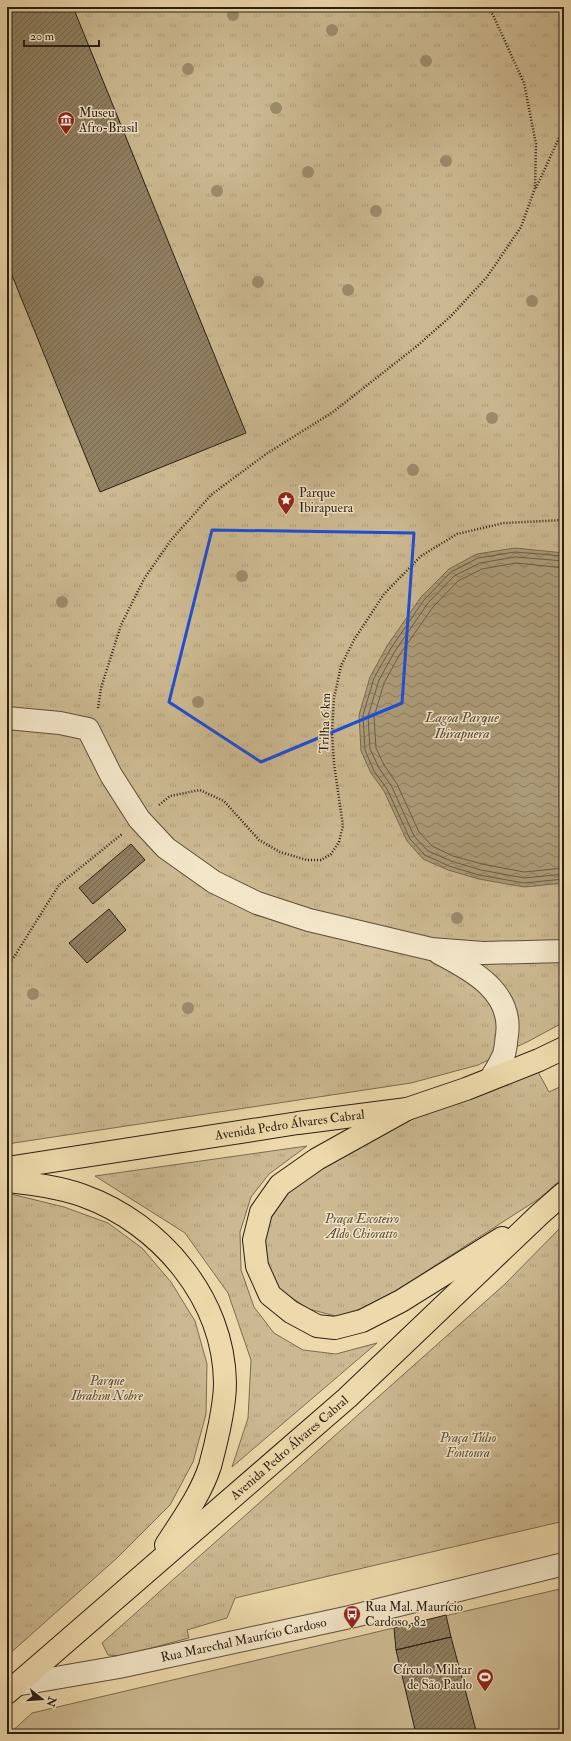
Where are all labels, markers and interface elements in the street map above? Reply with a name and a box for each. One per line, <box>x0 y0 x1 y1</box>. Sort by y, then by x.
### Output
scale bar <box>24 22 99 48</box>
text: 20 m <box>30 29 55 44</box>
place label: Museu Afro-Brasil <box>78 105 139 136</box>
museum icon: Museu Afro-Brasil <box>56 110 76 135</box>
place label: Parque Ibirapuera <box>299 485 354 517</box>
place icon: Parque Ibirapuera <box>276 490 296 515</box>
street label: Trilha 6 km <box>316 693 334 753</box>
water label: Lagoa Parque Ibirapuera <box>424 709 499 742</box>
street label: Avenida Pedro Álvares Cabral <box>213 1106 366 1144</box>
park label: Praça Escoteiro Aldo Chioratto <box>324 1211 400 1242</box>
park label: Parque Ibrahim Nobre <box>70 1373 144 1404</box>
street label: Avenida Pedro Álvares Cabral <box>226 1392 352 1504</box>
park label: Praça Túlio Fontoura <box>439 1430 497 1461</box>
place label: Rua Mal. Maurício Cardoso, 82 <box>365 1599 463 1630</box>
bus stop icon: Rua Mal. Maurício Cardoso, 82 <box>342 1604 362 1629</box>
street label: Rua Marechal Maurício Cardoso <box>159 1614 328 1666</box>
place label: Círculo Militar de São Paulo <box>393 1662 472 1693</box>
sports icon: Círculo Militar de São Paulo <box>475 1667 495 1692</box>
north arrow <box>22 1679 62 1719</box>
text: N <box>43 1694 59 1709</box>

